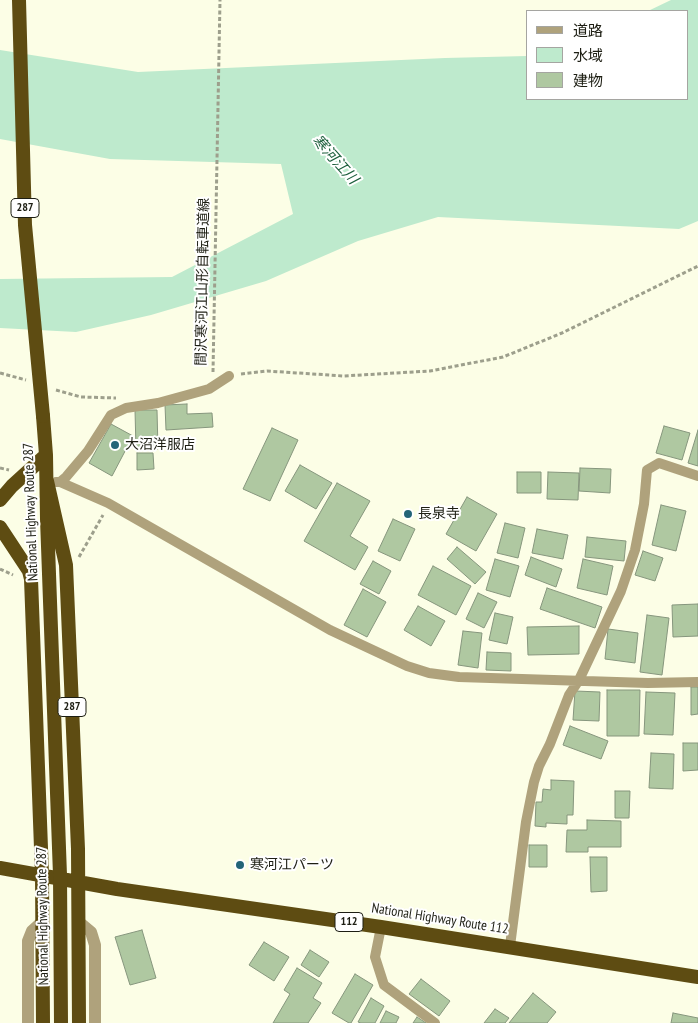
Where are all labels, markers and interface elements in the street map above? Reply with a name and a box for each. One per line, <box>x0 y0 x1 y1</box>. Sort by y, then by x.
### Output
legend <box>526 10 688 100</box>
text: 道路 <box>573 21 603 40</box>
text: 水域 <box>573 46 603 65</box>
text: 建物 <box>573 71 603 90</box>
water label: 寒河江川 <box>308 132 362 188</box>
road number: 287 <box>11 198 39 218</box>
street label: 間沢寒河江山形自転車道線 <box>193 198 213 366</box>
place label: 大沼洋服店 <box>125 437 195 453</box>
marker: 大沼洋服店 <box>109 439 121 451</box>
street label: National Highway Route 287 <box>20 442 42 582</box>
place label: 長泉寺 <box>418 506 460 522</box>
marker: 長泉寺 <box>402 508 414 520</box>
road number: 287 <box>58 698 86 716</box>
street label: National Highway Route 287 <box>33 847 53 985</box>
place label: 寒河江パーツ <box>250 857 334 873</box>
marker: 寒河江パーツ <box>234 859 246 871</box>
street label: National Highway Route 112 <box>370 900 510 938</box>
road number: 112 <box>335 912 363 932</box>

